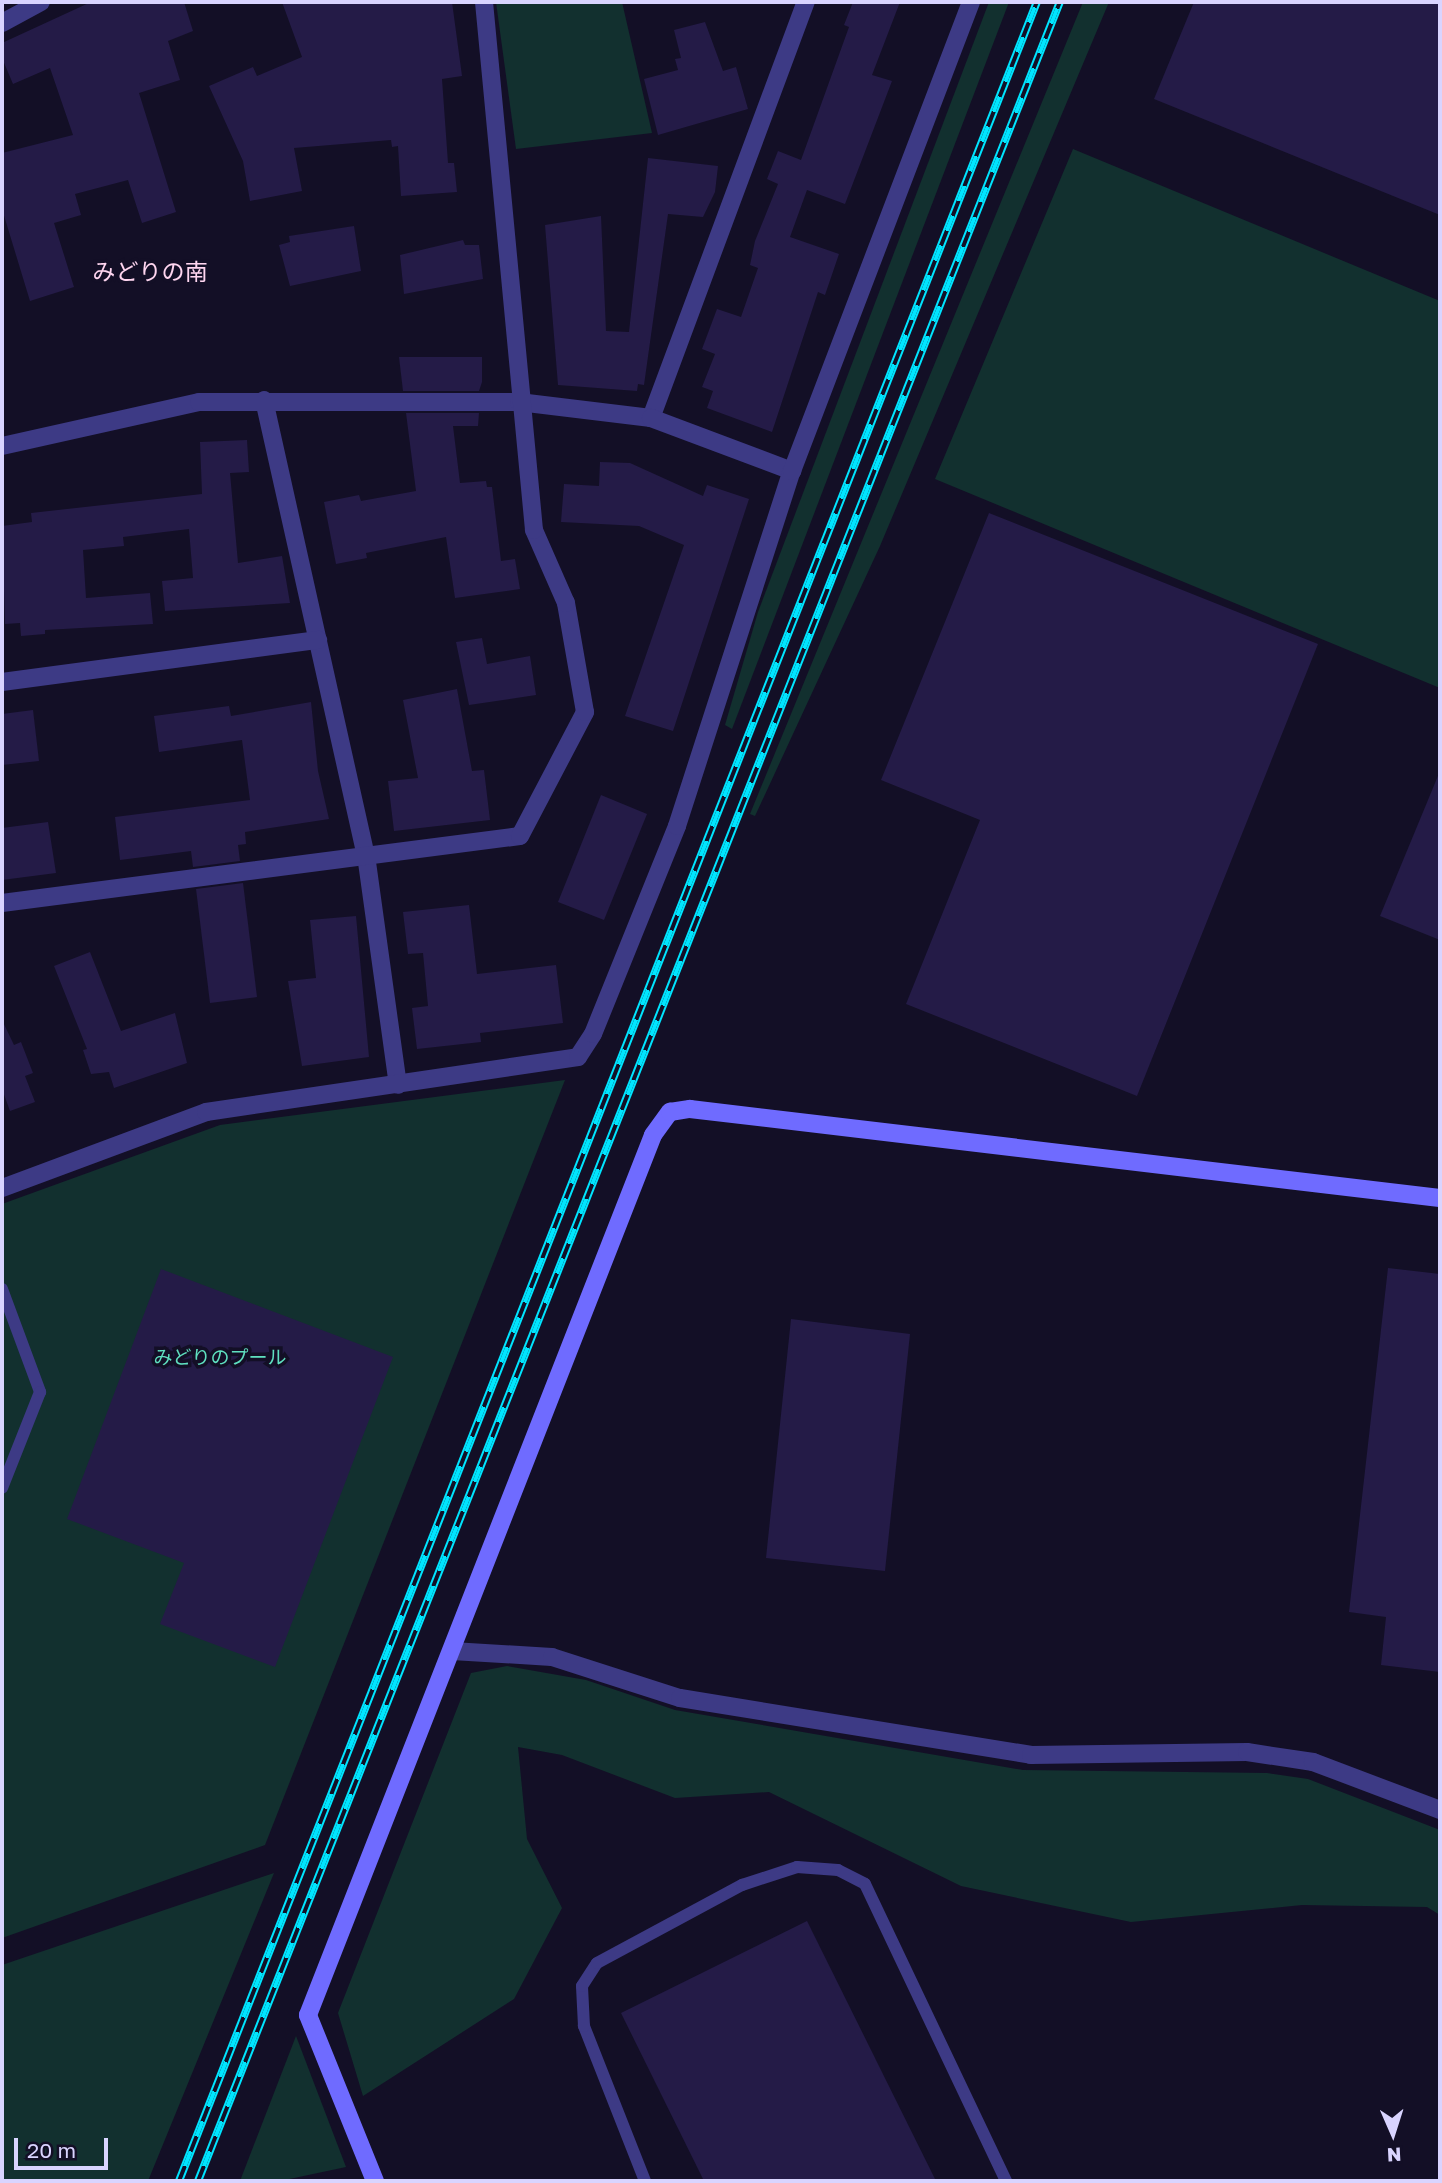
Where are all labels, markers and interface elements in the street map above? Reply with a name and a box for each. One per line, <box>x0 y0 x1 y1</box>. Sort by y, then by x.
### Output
district label: みどりの南 <box>93 257 207 285</box>
park label: みどりのプール <box>154 1346 286 1368</box>
north arrow <box>1358 2099 1428 2169</box>
scale bar <box>18 2124 112 2168</box>
text: 20 m <box>27 2137 76 2163</box>
text: N <box>1386 2144 1402 2167</box>

